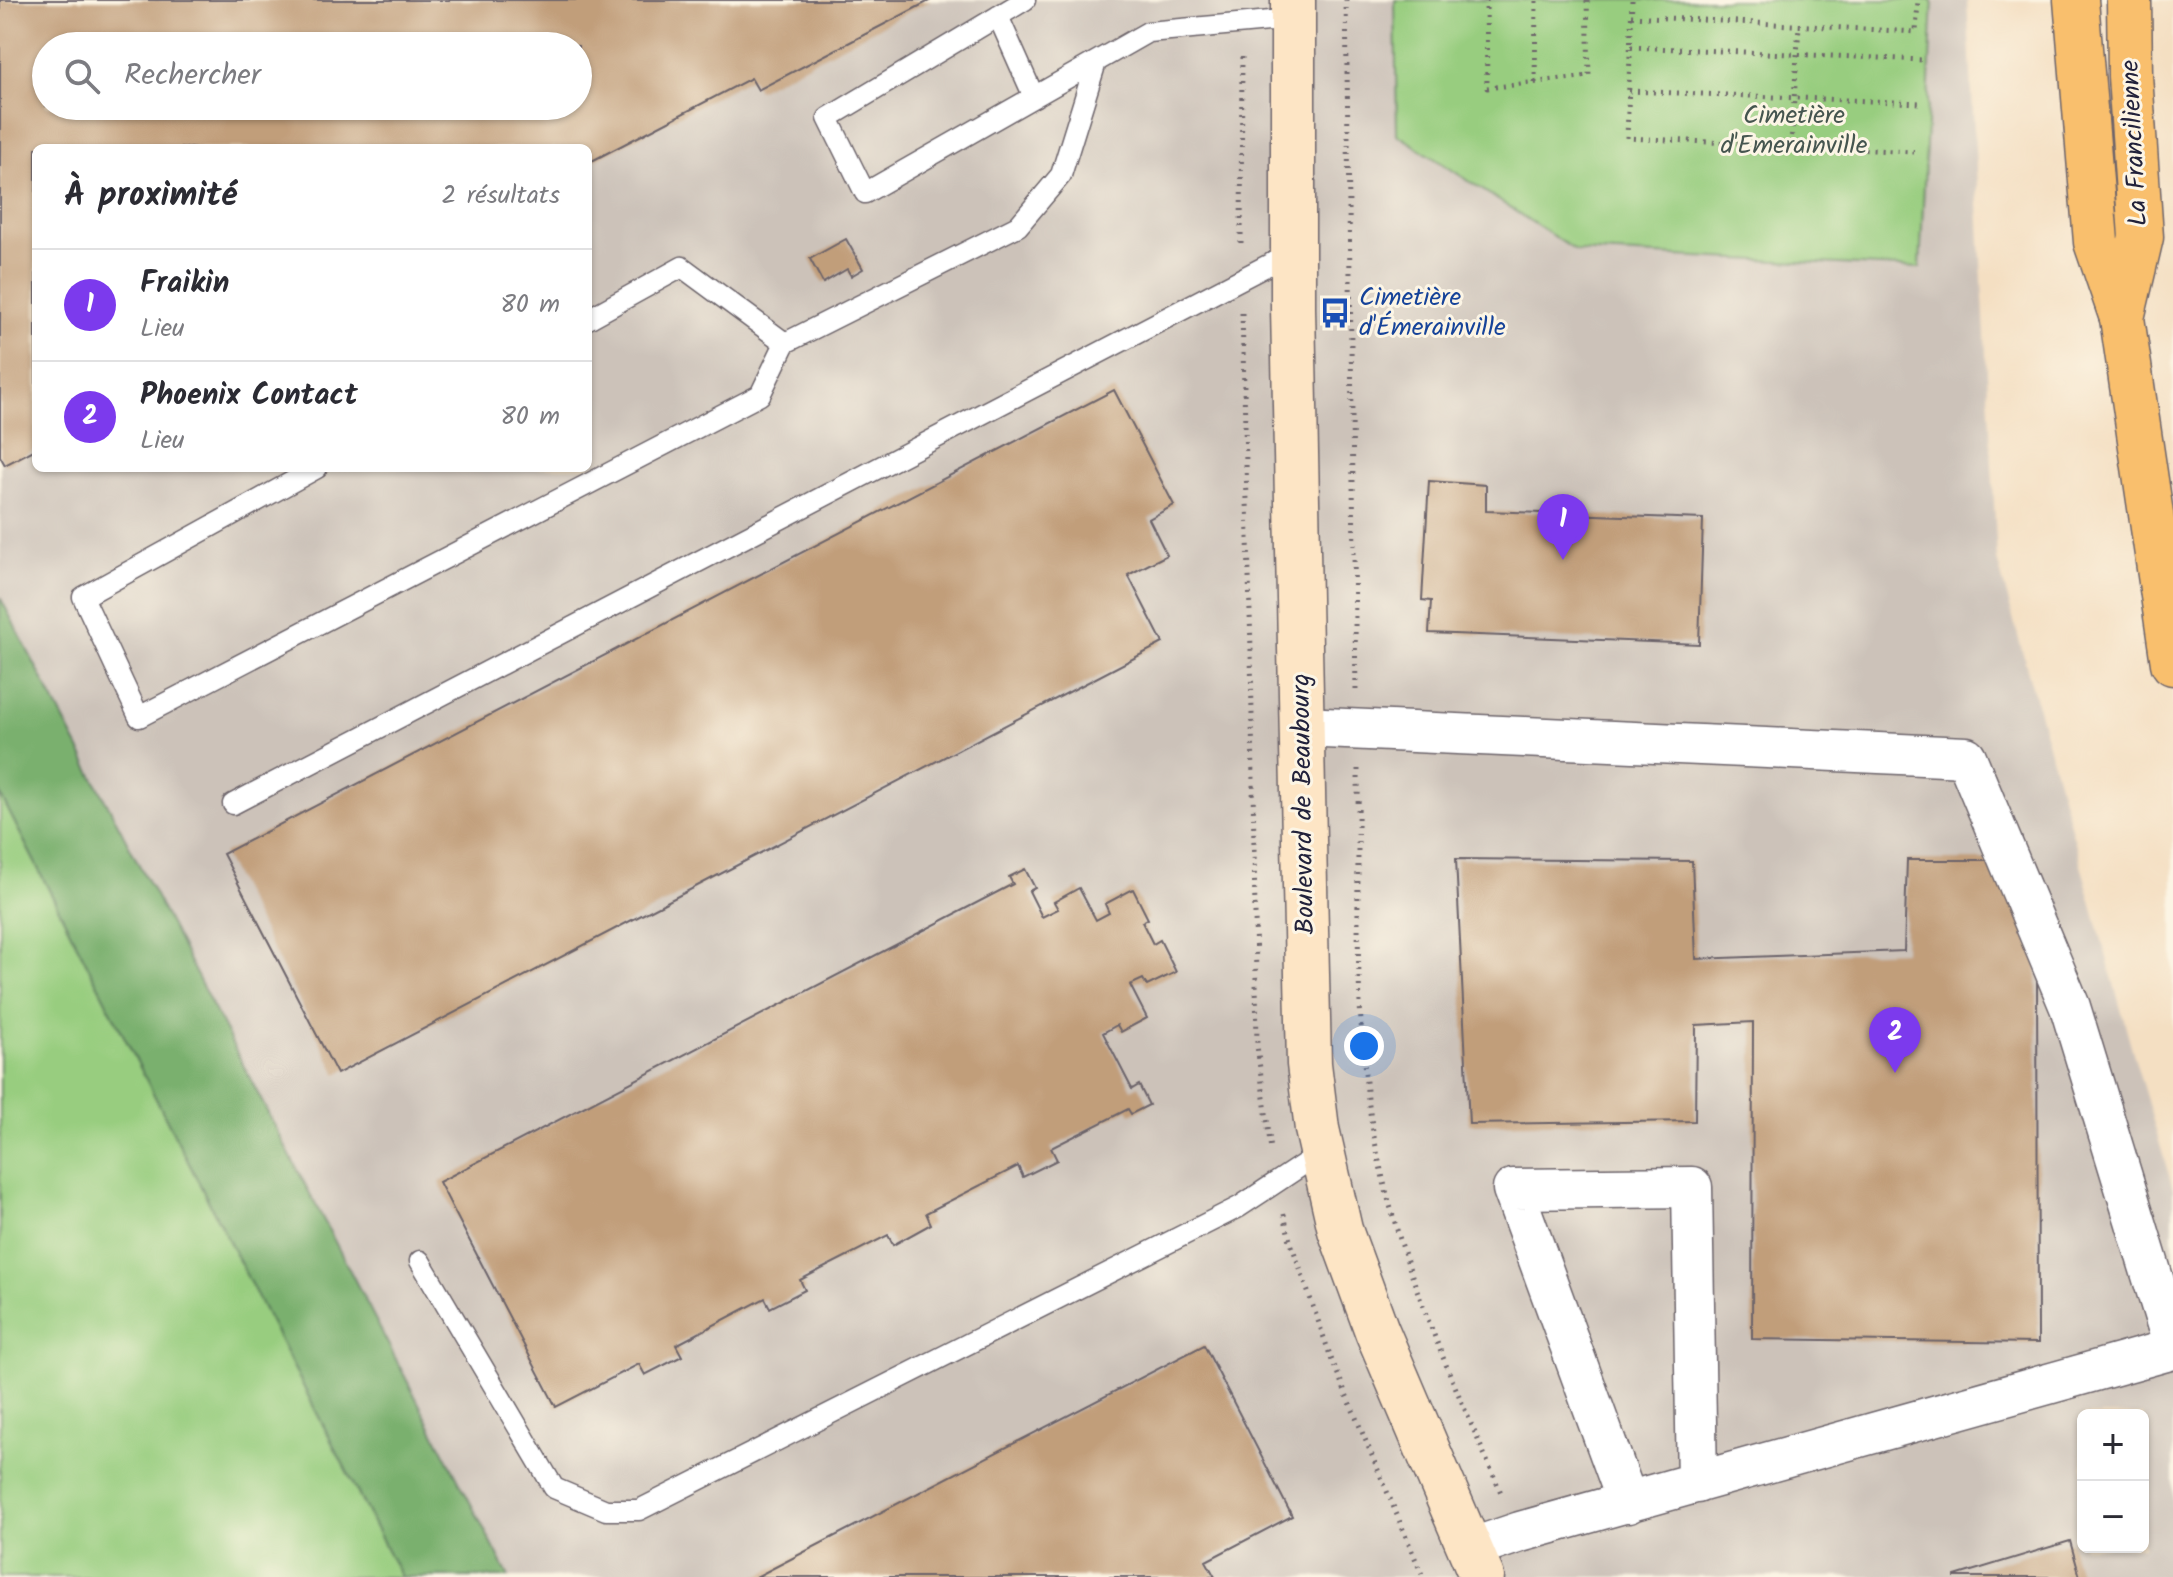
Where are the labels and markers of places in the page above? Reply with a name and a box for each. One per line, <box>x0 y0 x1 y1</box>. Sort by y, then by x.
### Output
place label: Cimetière d'Émerainville <box>1359 277 1506 349</box>
bus stop icon: Cimetière d'Émerainville <box>1318 296 1352 330</box>
pin: 1 <box>1537 494 1589 560</box>
pin: 2 <box>1869 1007 1921 1073</box>

